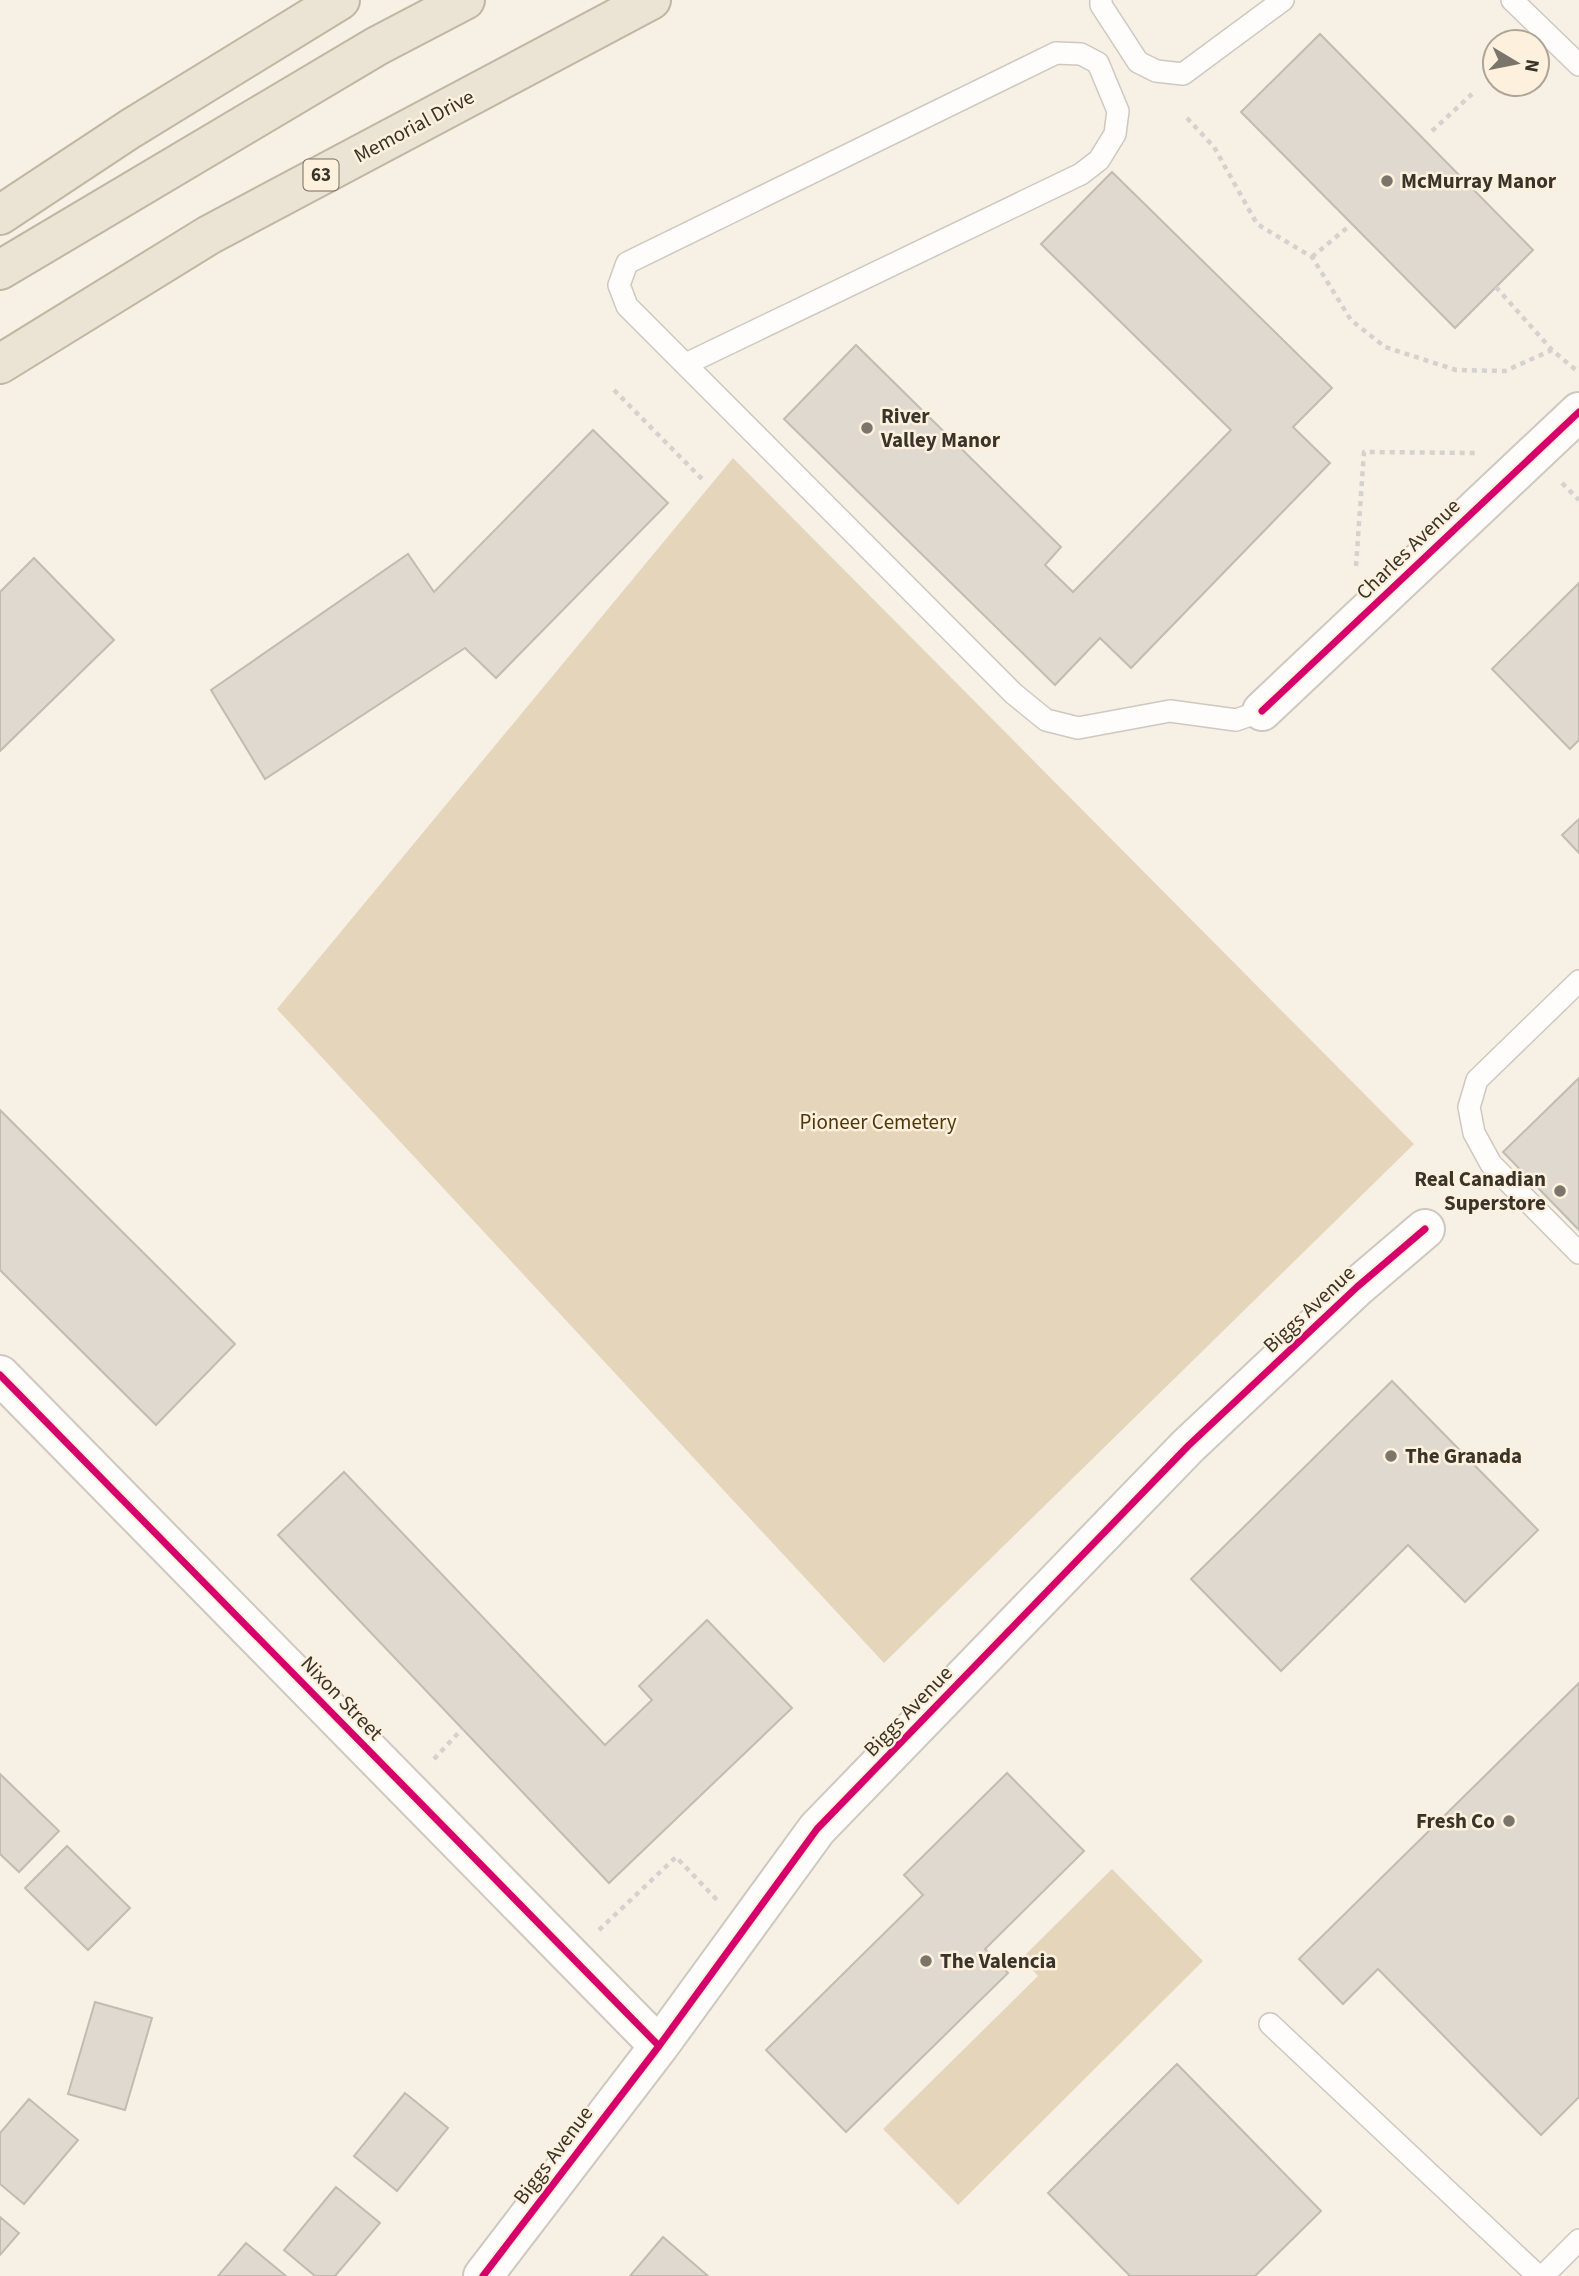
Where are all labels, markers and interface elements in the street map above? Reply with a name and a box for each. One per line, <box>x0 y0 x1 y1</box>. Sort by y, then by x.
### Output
north arrow <box>1481 28 1551 98</box>
text: N <box>1517 57 1546 74</box>
street label: Memorial Drive <box>348 82 480 170</box>
road number: 63 <box>304 160 338 190</box>
place label: McMurray Manor <box>1401 166 1557 196</box>
marker: McMurray Manor <box>1379 173 1395 189</box>
place label: River Valley Manor <box>880 401 1001 455</box>
marker: River Valley Manor <box>859 420 875 436</box>
street label: Charles Avenue <box>1349 491 1467 607</box>
park label: Pioneer Cemetery <box>799 1107 957 1137</box>
place label: Real Canadian Superstore <box>1414 1164 1546 1218</box>
marker: Real Canadian Superstore <box>1552 1183 1568 1199</box>
street label: Biggs Avenue <box>1256 1258 1362 1360</box>
place label: The Granada <box>1405 1441 1522 1471</box>
marker: The Granada <box>1383 1448 1399 1464</box>
street label: Nixon Street <box>294 1649 390 1747</box>
street label: Biggs Avenue <box>857 1659 959 1763</box>
place label: Fresh Co <box>1416 1806 1495 1836</box>
marker: Fresh Co <box>1501 1813 1517 1829</box>
place label: The Valencia <box>940 1946 1056 1976</box>
marker: The Valencia <box>918 1953 934 1969</box>
street label: Biggs Avenue <box>506 2099 600 2211</box>

